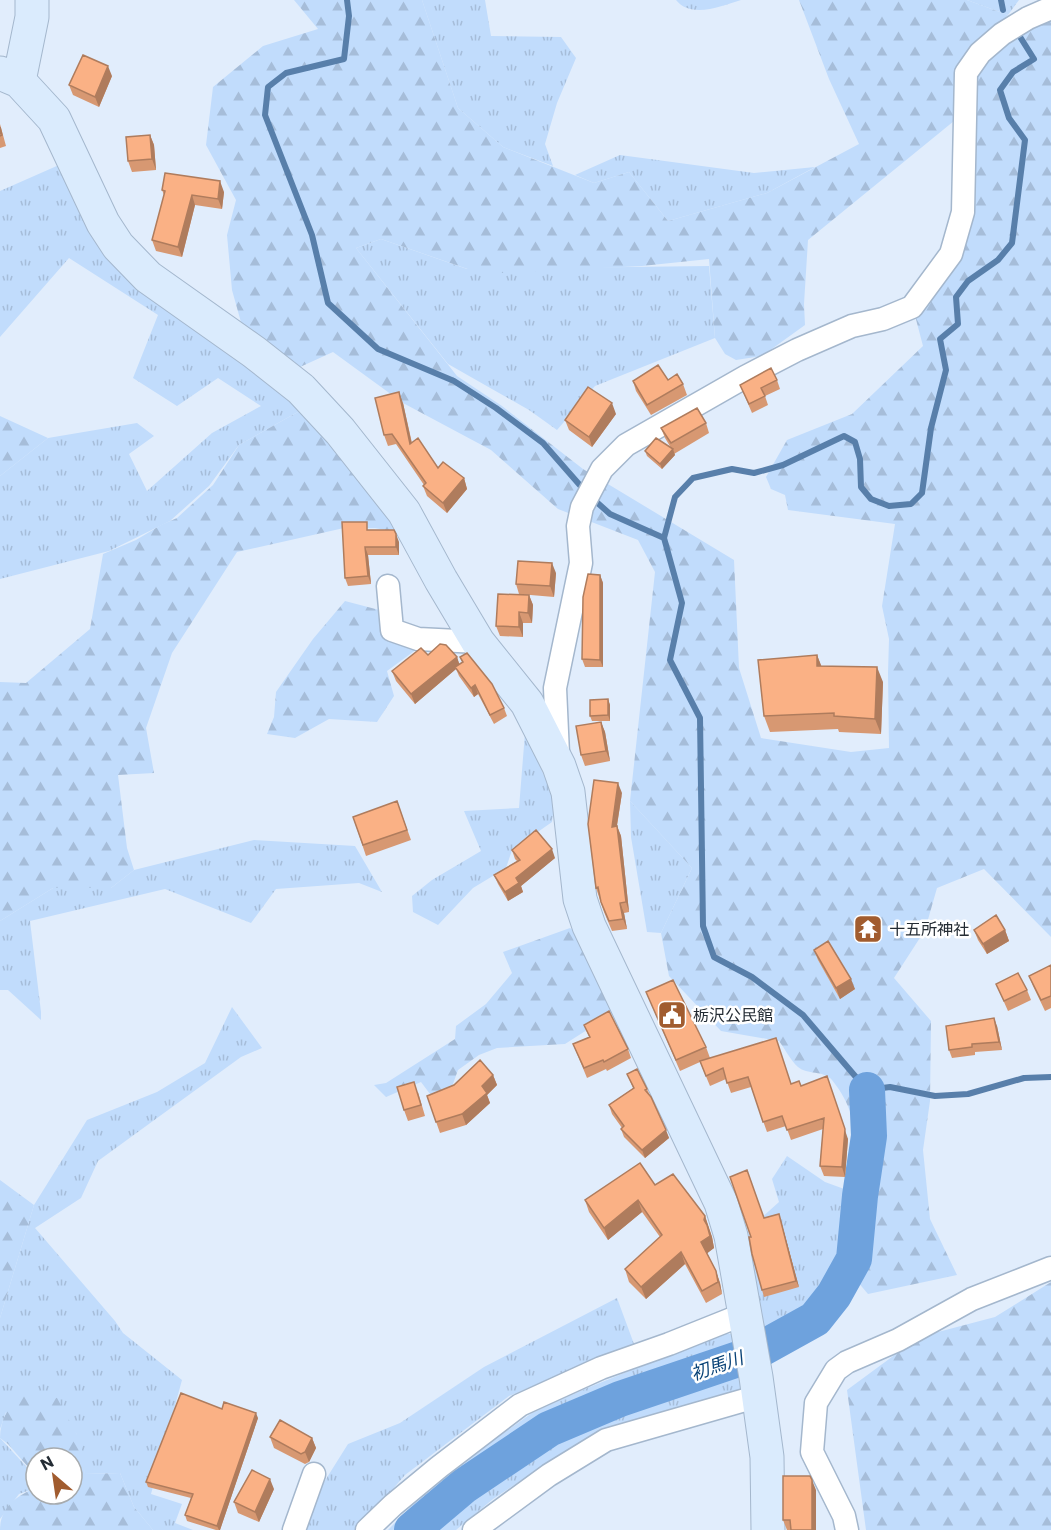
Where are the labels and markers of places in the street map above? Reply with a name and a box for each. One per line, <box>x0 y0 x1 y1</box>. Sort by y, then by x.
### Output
temple icon: 十五所神社 <box>852 913 884 945</box>
place label: 十五所神社 <box>889 919 969 938</box>
public building icon: 栃沢公民館 <box>656 999 688 1031</box>
place label: 栃沢公民館 <box>693 1005 773 1024</box>

